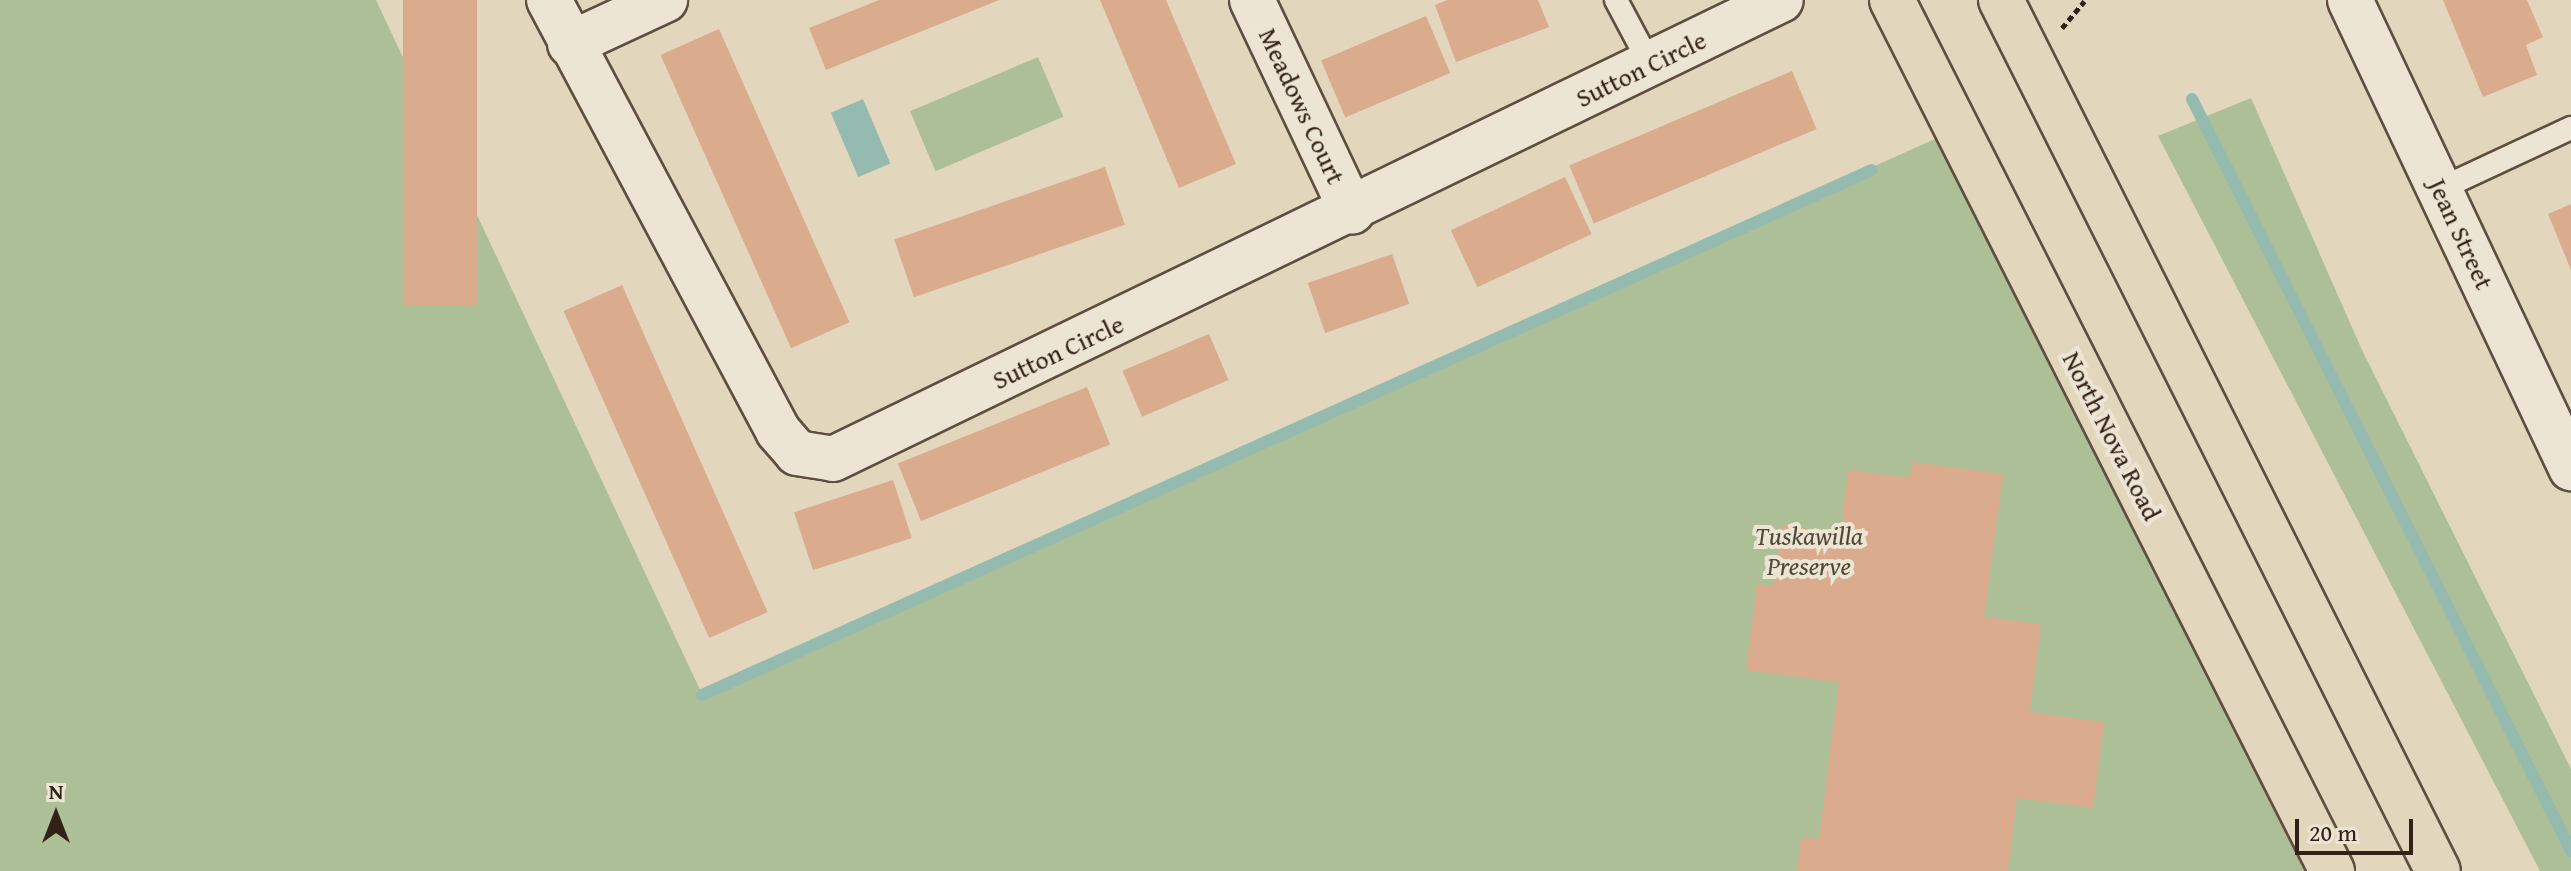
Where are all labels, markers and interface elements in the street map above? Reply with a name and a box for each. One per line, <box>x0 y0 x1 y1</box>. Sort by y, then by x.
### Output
street label: Meadows Court <box>1252 23 1352 189</box>
street label: Sutton Circle <box>1571 24 1711 114</box>
street label: Jean Street <box>2422 174 2500 294</box>
street label: Sutton Circle <box>987 308 1129 396</box>
street label: North Nova Road <box>2056 346 2168 526</box>
park label: Tuskawilla Preserve <box>1755 520 1863 582</box>
north arrow <box>16 775 96 855</box>
text: N <box>49 775 63 807</box>
scale bar <box>2299 803 2417 853</box>
text: 20 m <box>2309 815 2357 850</box>

